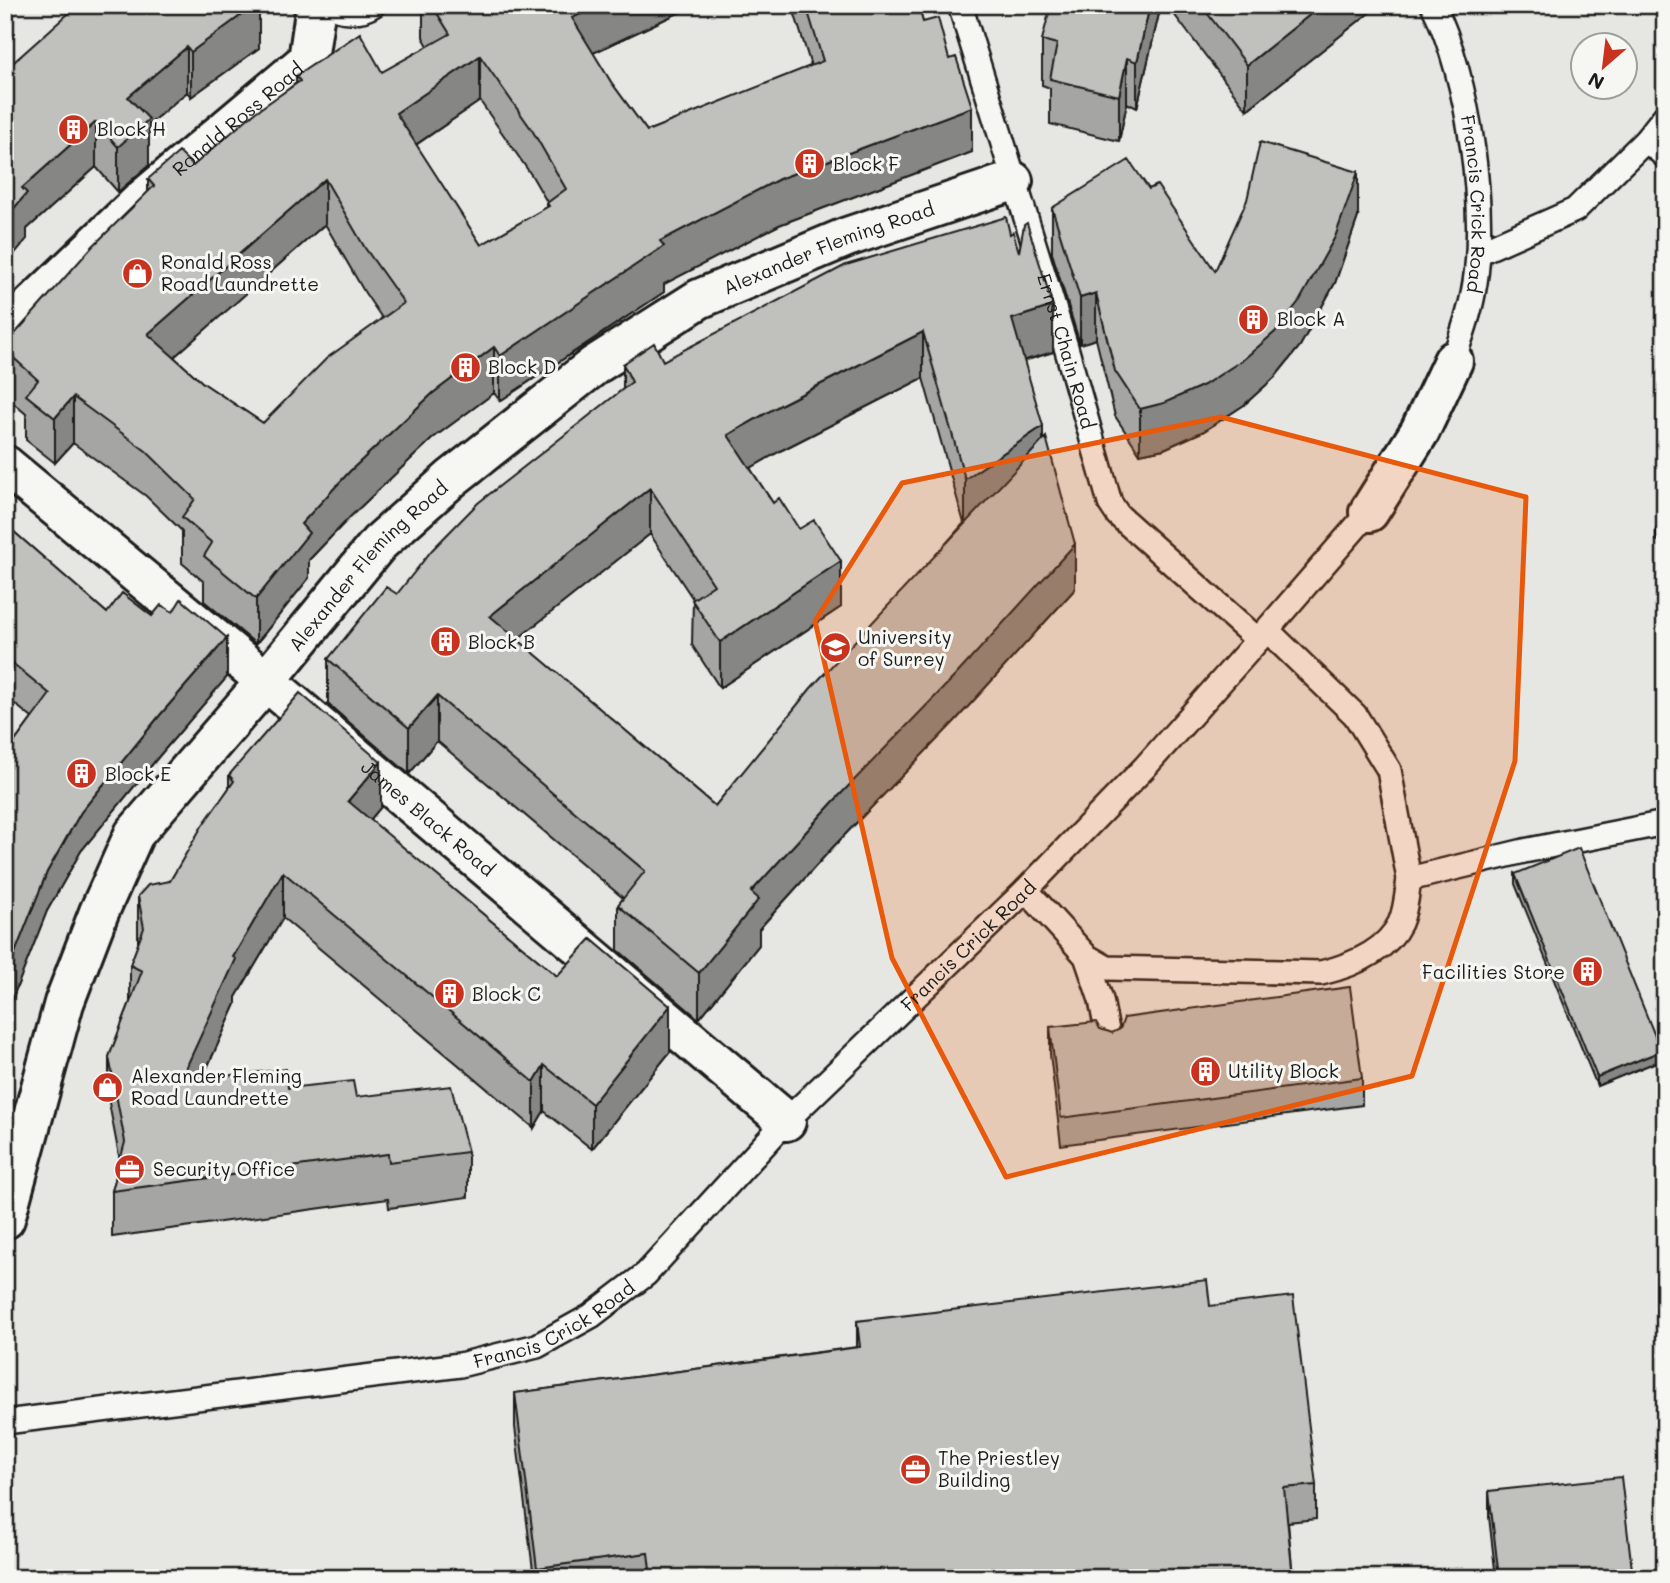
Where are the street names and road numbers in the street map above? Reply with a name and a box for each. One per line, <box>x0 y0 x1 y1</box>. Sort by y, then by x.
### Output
street label: Ronald Ross Road <box>167 56 308 181</box>
street label: Francis Crick Road <box>1455 113 1492 295</box>
street label: Alexander Fleming Road <box>719 196 937 300</box>
street label: Ernst Chain Road <box>1032 270 1101 431</box>
street label: Alexander Fleming Road <box>282 475 453 656</box>
street label: James Black Road <box>356 754 500 881</box>
street label: Francis Crick Road <box>895 875 1041 1016</box>
street label: Francis Crick Road <box>471 1274 639 1373</box>

